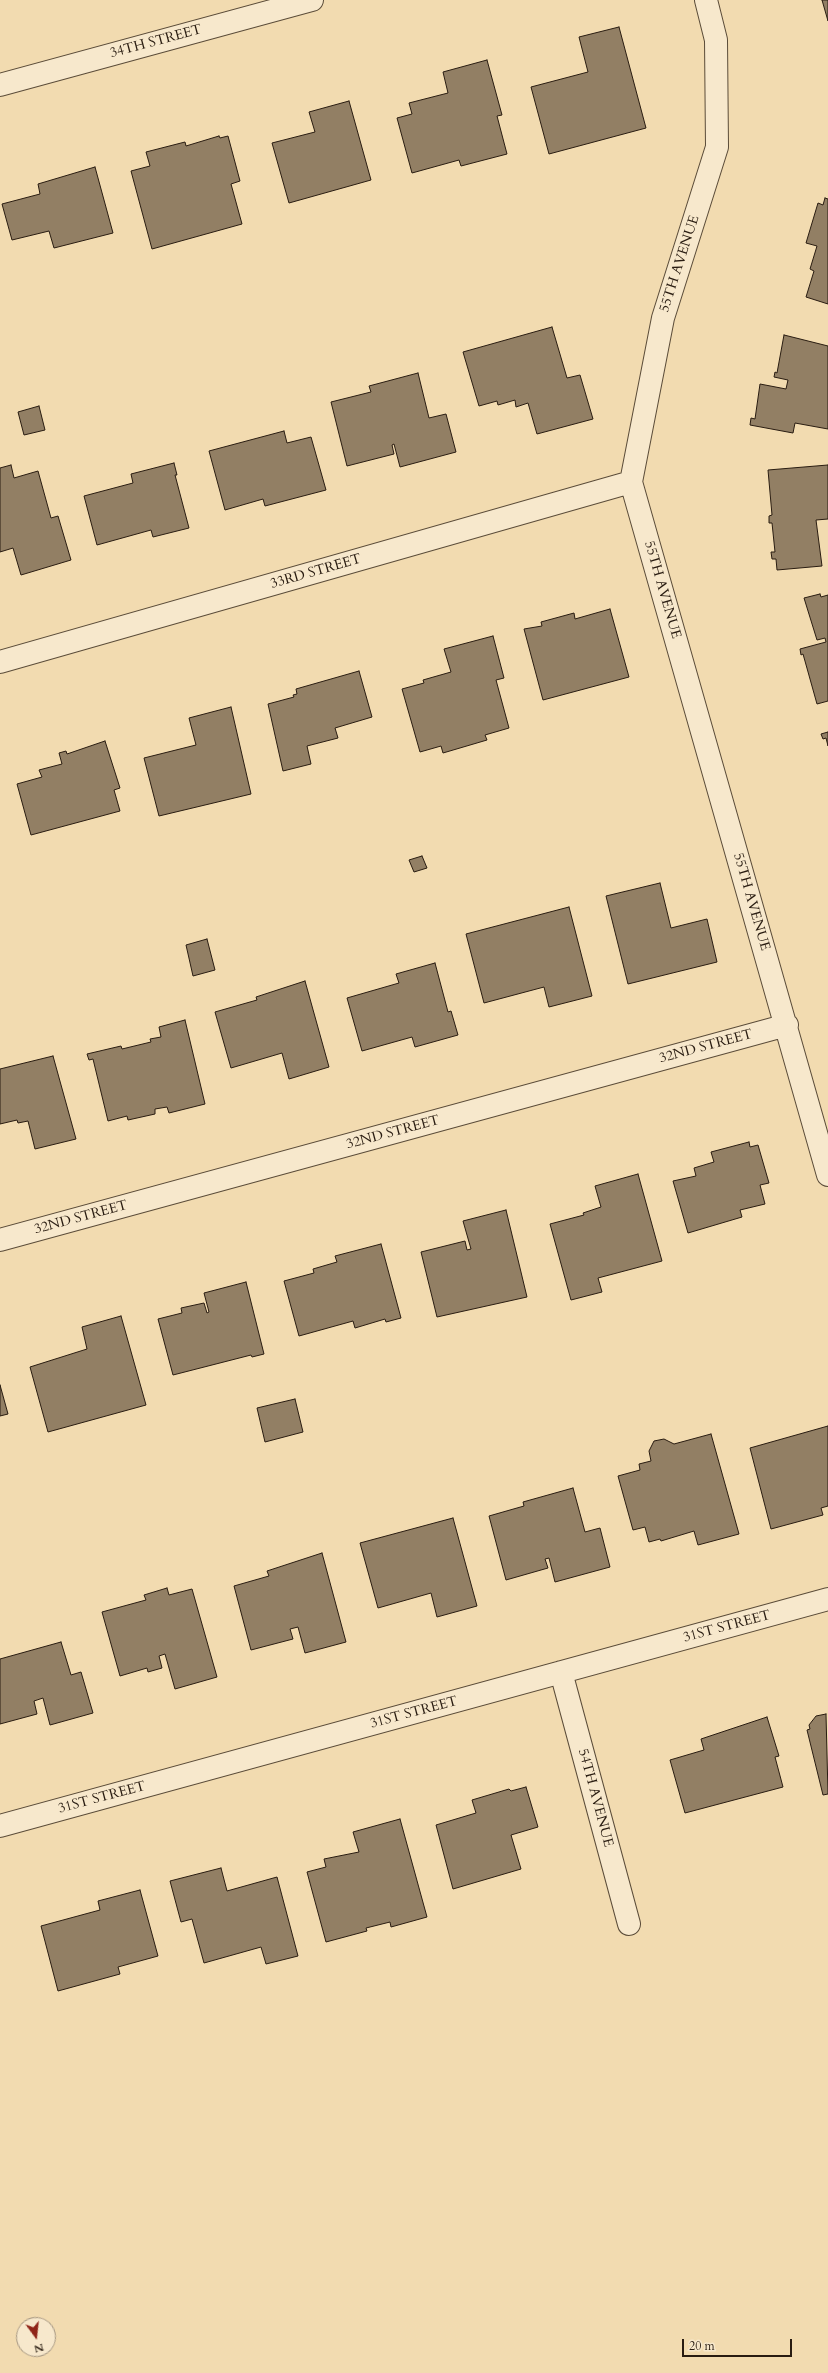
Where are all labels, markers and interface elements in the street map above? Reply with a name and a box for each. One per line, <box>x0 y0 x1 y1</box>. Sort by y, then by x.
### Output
street label: 34TH STREET <box>108 22 204 62</box>
street label: 55TH AVENUE <box>656 213 704 315</box>
street label: 55TH AVENUE <box>640 539 684 641</box>
street label: 33RD STREET <box>269 551 363 593</box>
street label: 55TH AVENUE <box>729 851 773 953</box>
street label: 32ND STREET <box>657 1026 755 1068</box>
street label: 32ND STREET <box>344 1112 442 1154</box>
street label: 32ND STREET <box>32 1197 130 1239</box>
street label: 31ST STREET <box>681 1607 773 1647</box>
street label: 31ST STREET <box>368 1693 460 1733</box>
street label: 54TH AVENUE <box>574 1747 616 1849</box>
street label: 31ST STREET <box>56 1778 148 1818</box>
north arrow <box>16 2317 56 2357</box>
scale bar <box>684 2331 794 2357</box>
text: 20 m <box>689 2338 715 2354</box>
text: N <box>32 2340 46 2357</box>

